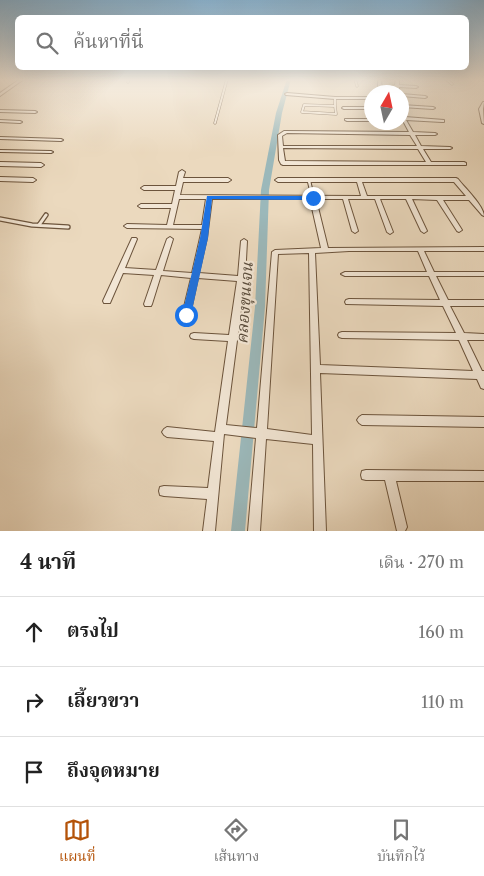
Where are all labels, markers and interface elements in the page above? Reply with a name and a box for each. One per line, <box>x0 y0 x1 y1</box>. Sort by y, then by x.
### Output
search box <box>15 15 469 70</box>
icon: search <box>33 29 61 57</box>
text: ค้นหาที่นี่ <box>73 30 144 53</box>
north arrow <box>364 85 409 130</box>
route end <box>302 187 325 210</box>
water label: คลองขุนเจน <box>231 261 258 345</box>
route start <box>175 304 198 327</box>
text: 4 นาที <box>20 549 76 574</box>
text: เดิน · 270 m <box>378 552 464 572</box>
icon: ahead <box>20 618 48 646</box>
text: ตรงไป <box>67 619 119 642</box>
text: 160 m <box>419 622 464 642</box>
icon: right <box>20 688 48 716</box>
text: เลี้ยวขวา <box>67 689 139 712</box>
text: 110 m <box>421 692 464 712</box>
icon: arrive <box>20 758 48 786</box>
text: ถึงจุดหมาย <box>67 759 160 782</box>
tab: แผนที่ <box>59 816 96 868</box>
tab: เส้นทาง <box>214 816 259 868</box>
tab: บันทึกไว้ <box>377 816 425 868</box>

